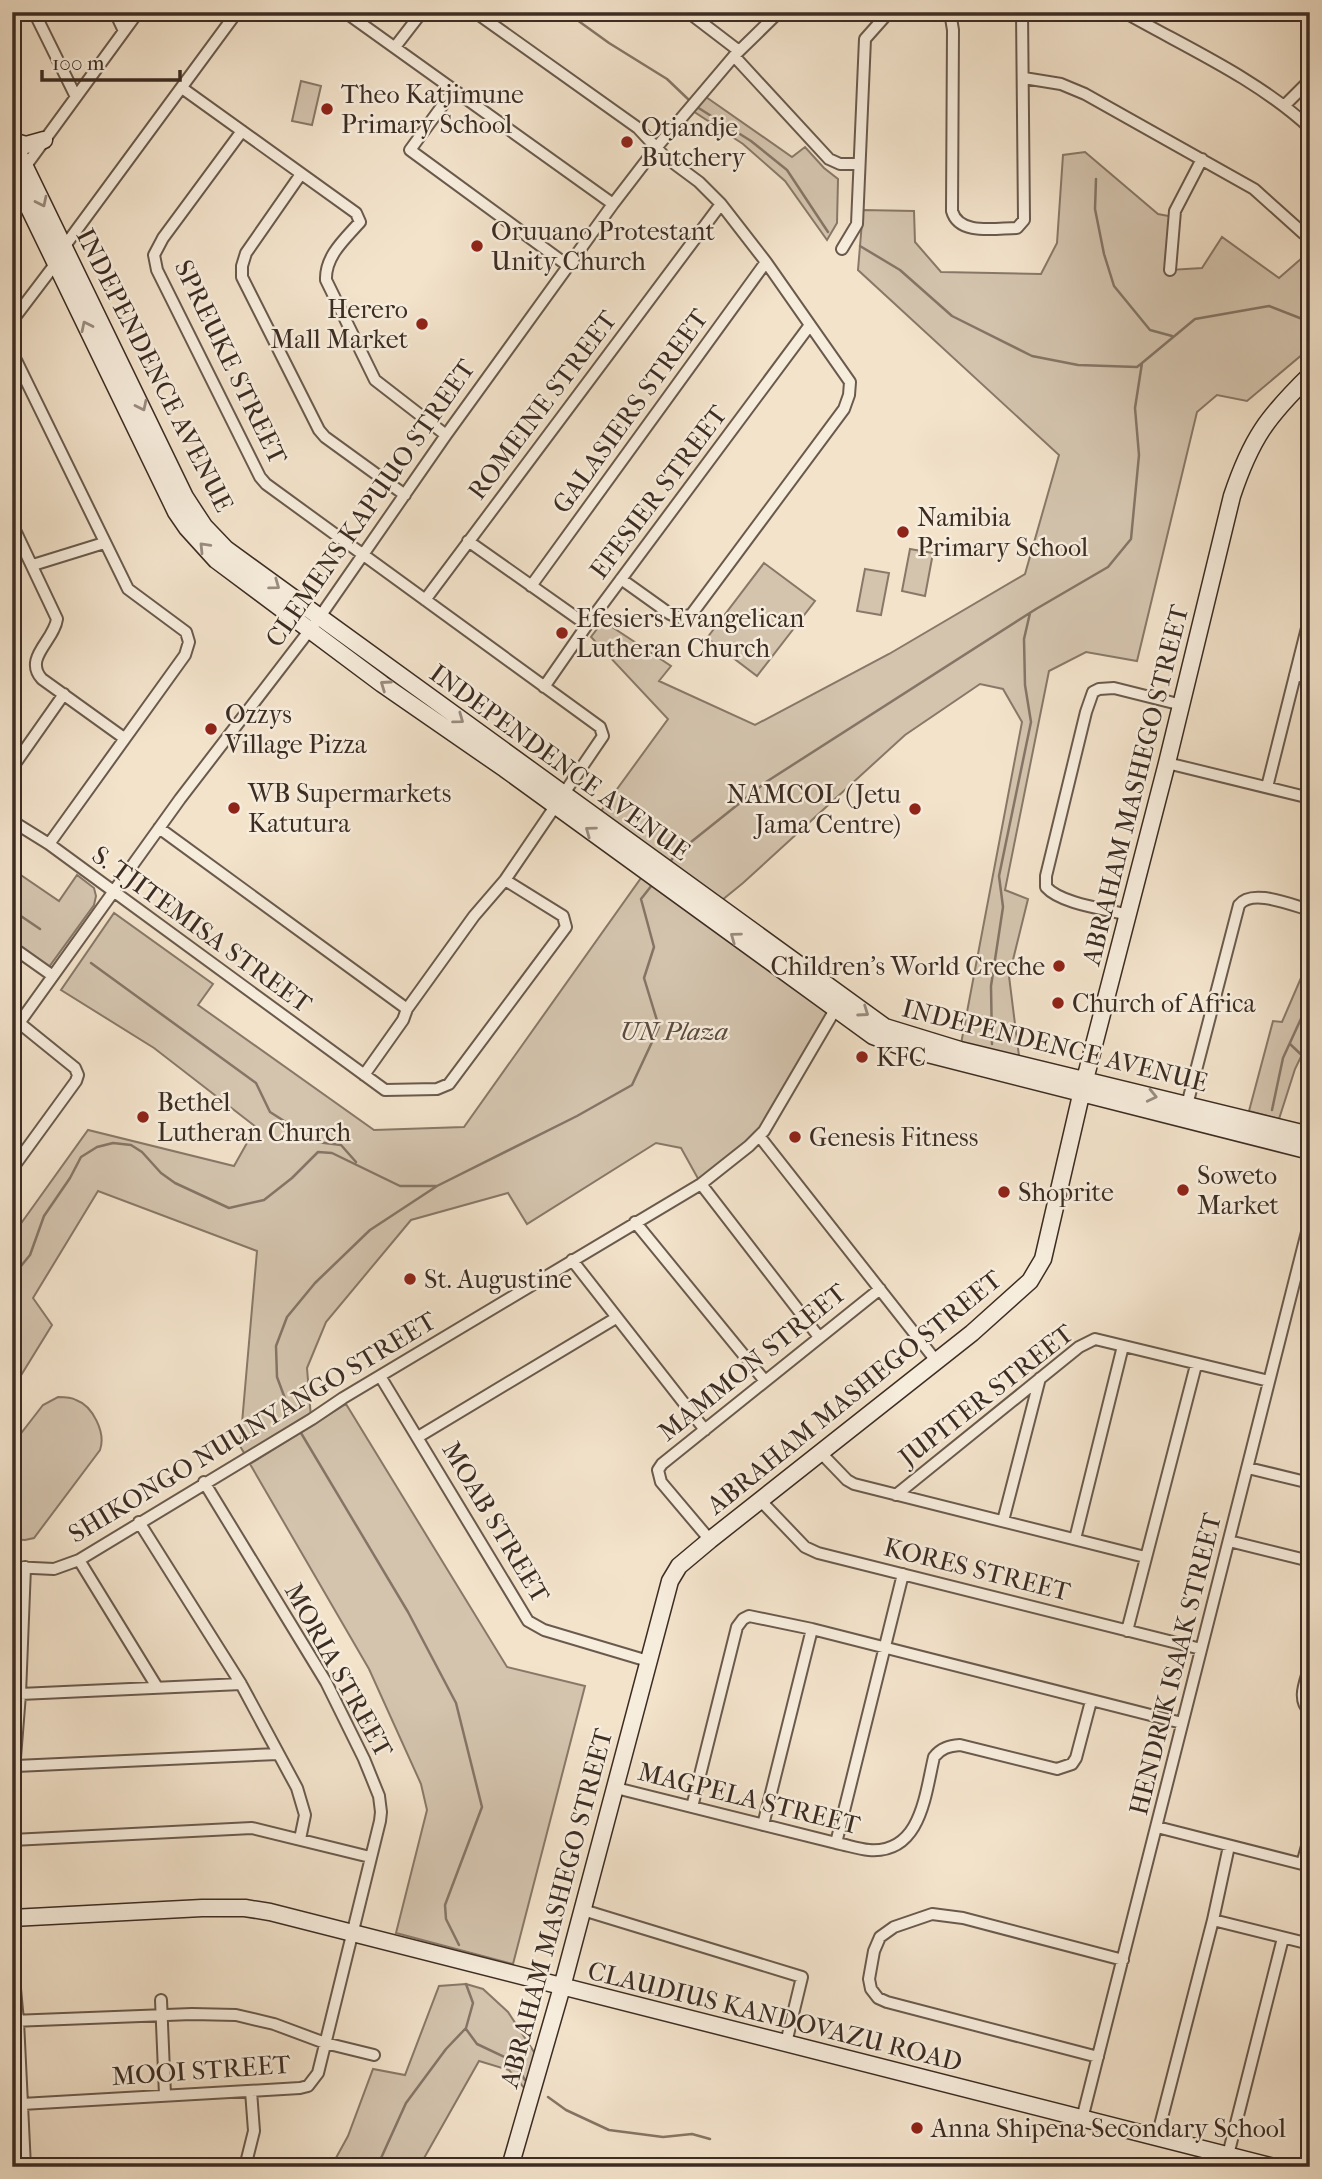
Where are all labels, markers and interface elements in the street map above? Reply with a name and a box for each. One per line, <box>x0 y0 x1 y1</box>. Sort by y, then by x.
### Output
scale bar <box>42 38 180 82</box>
text: 100 m <box>52 51 105 75</box>
place label: Theo Katjimune Primary School <box>341 79 524 140</box>
marker: Theo Katjimune Primary School <box>319 101 335 117</box>
place label: Otjandje Butchery <box>641 112 747 173</box>
marker: Otjandje Butchery <box>619 134 635 150</box>
one-way arrow <box>34 195 48 207</box>
place label: Oruuano Protestant Unity Church <box>491 216 715 277</box>
street label: INDEPENDENCE AVENUE <box>69 223 240 517</box>
marker: Oruuano Protestant Unity Church <box>469 238 485 254</box>
street label: SPREUKE STREET <box>168 255 294 470</box>
place label: Herero Mall Market <box>270 294 409 355</box>
street label: GALASIERS STREET <box>546 303 715 519</box>
street label: ROMEINE STREET <box>461 304 624 506</box>
marker: Herero Mall Market <box>414 316 430 332</box>
one-way arrow <box>80 321 94 333</box>
street label: CLEMENS KAPUUO STREET <box>259 353 482 653</box>
one-way arrow <box>133 399 147 411</box>
street label: EFESIER STREET <box>583 399 734 585</box>
place label: Namibia Primary School <box>917 502 1088 563</box>
marker: Namibia Primary School <box>895 524 911 540</box>
one-way arrow <box>200 542 213 555</box>
one-way arrow <box>267 577 279 589</box>
street label: ABRAHAM MASHEGO STREET <box>1075 601 1195 969</box>
place label: Efesiers Evangelican Lutheran Church <box>576 603 804 664</box>
marker: Efesiers Evangelican Lutheran Church <box>554 625 570 641</box>
street label: INDEPENDENCE AVENUE <box>424 658 696 867</box>
one-way arrow <box>380 681 393 693</box>
place label: Ozzys Village Pizza <box>224 699 368 760</box>
one-way arrow <box>451 711 463 723</box>
marker: Ozzys Village Pizza <box>203 721 219 737</box>
place label: WB Supermarkets Katutura <box>247 778 451 839</box>
place label: NAMCOL (Jetu Jama Centre) <box>727 779 901 840</box>
marker: WB Supermarkets Katutura <box>226 800 242 816</box>
marker: NAMCOL (Jetu Jama Centre) <box>907 801 923 817</box>
one-way arrow <box>585 827 598 839</box>
street label: S. TJITEMISA STREET <box>86 839 318 1020</box>
one-way arrow <box>730 932 743 945</box>
place label: Children's World Creche <box>770 951 1045 982</box>
marker: Children's World Creche <box>1051 958 1067 974</box>
place label: Church of Africa <box>1072 988 1257 1019</box>
street label: INDEPENDENCE AVENUE <box>899 992 1211 1099</box>
marker: Church of Africa <box>1050 995 1066 1011</box>
one-way arrow <box>856 1004 869 1016</box>
park label: UN Plaza <box>620 1016 728 1047</box>
place label: KFC <box>876 1042 926 1073</box>
marker: KFC <box>854 1049 870 1065</box>
place label: Bethel Lutheran Church <box>157 1087 351 1148</box>
one-way arrow <box>1146 1088 1158 1103</box>
marker: Bethel Lutheran Church <box>135 1109 151 1125</box>
place label: Genesis Fitness <box>809 1122 978 1153</box>
marker: Genesis Fitness <box>787 1129 803 1145</box>
place label: Soweto Market <box>1197 1160 1280 1221</box>
place label: Shoprite <box>1018 1177 1114 1208</box>
marker: Soweto Market <box>1175 1182 1191 1198</box>
marker: Shoprite <box>996 1184 1012 1200</box>
place label: St. Augustine <box>424 1264 572 1295</box>
street label: ABRAHAM MASHEGO STREET <box>700 1264 1008 1522</box>
marker: St. Augustine <box>402 1271 418 1287</box>
street label: MAMMON STREET <box>652 1277 853 1448</box>
street label: SHIKONGO NUUNYANGO STREET <box>63 1305 442 1550</box>
street label: JUPITER STREET <box>891 1317 1080 1474</box>
street label: MOAB STREET <box>435 1436 556 1609</box>
street label: HENDRIK ISAAK STREET <box>1123 1510 1228 1818</box>
street label: KORES STREET <box>880 1531 1074 1608</box>
street label: MORIA STREET <box>278 1578 399 1763</box>
street label: ABRAHAM MASHEGO STREET <box>493 1725 619 2092</box>
street label: MAGPELA STREET <box>635 1756 863 1841</box>
street label: CLAUDIUS KANDOVAZU ROAD <box>584 1955 965 2078</box>
street label: MOOI STREET <box>111 2049 292 2092</box>
place label: Anna Shipena Secondary School <box>930 2113 1286 2144</box>
marker: Anna Shipena Secondary School <box>909 2120 925 2136</box>

